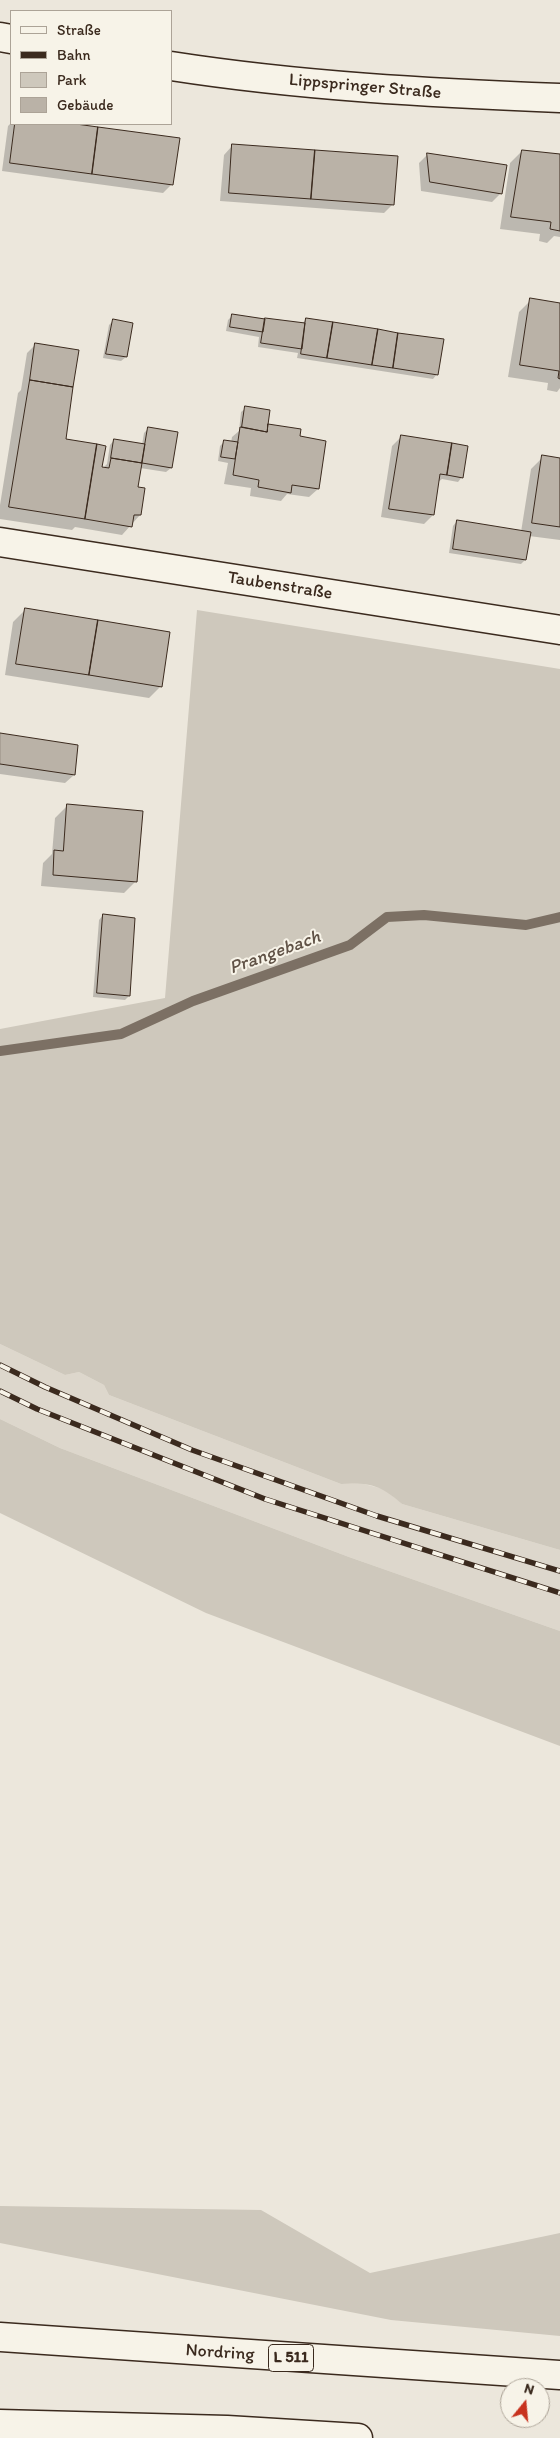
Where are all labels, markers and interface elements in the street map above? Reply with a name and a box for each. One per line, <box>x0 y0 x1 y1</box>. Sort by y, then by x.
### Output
legend <box>10 10 172 125</box>
text: Straße <box>57 21 101 39</box>
text: Bahn <box>57 46 91 64</box>
street label: Lippspringer Straße <box>288 70 442 104</box>
text: Park <box>57 71 87 89</box>
text: Gebäude <box>57 96 114 114</box>
street label: Taubenstraße <box>226 567 334 605</box>
water label: Prangebach <box>226 926 324 980</box>
street label: Nordring <box>185 2340 255 2366</box>
road number: L 511 <box>268 2344 314 2372</box>
north arrow <box>500 2378 550 2428</box>
text: N <box>522 2380 536 2399</box>

